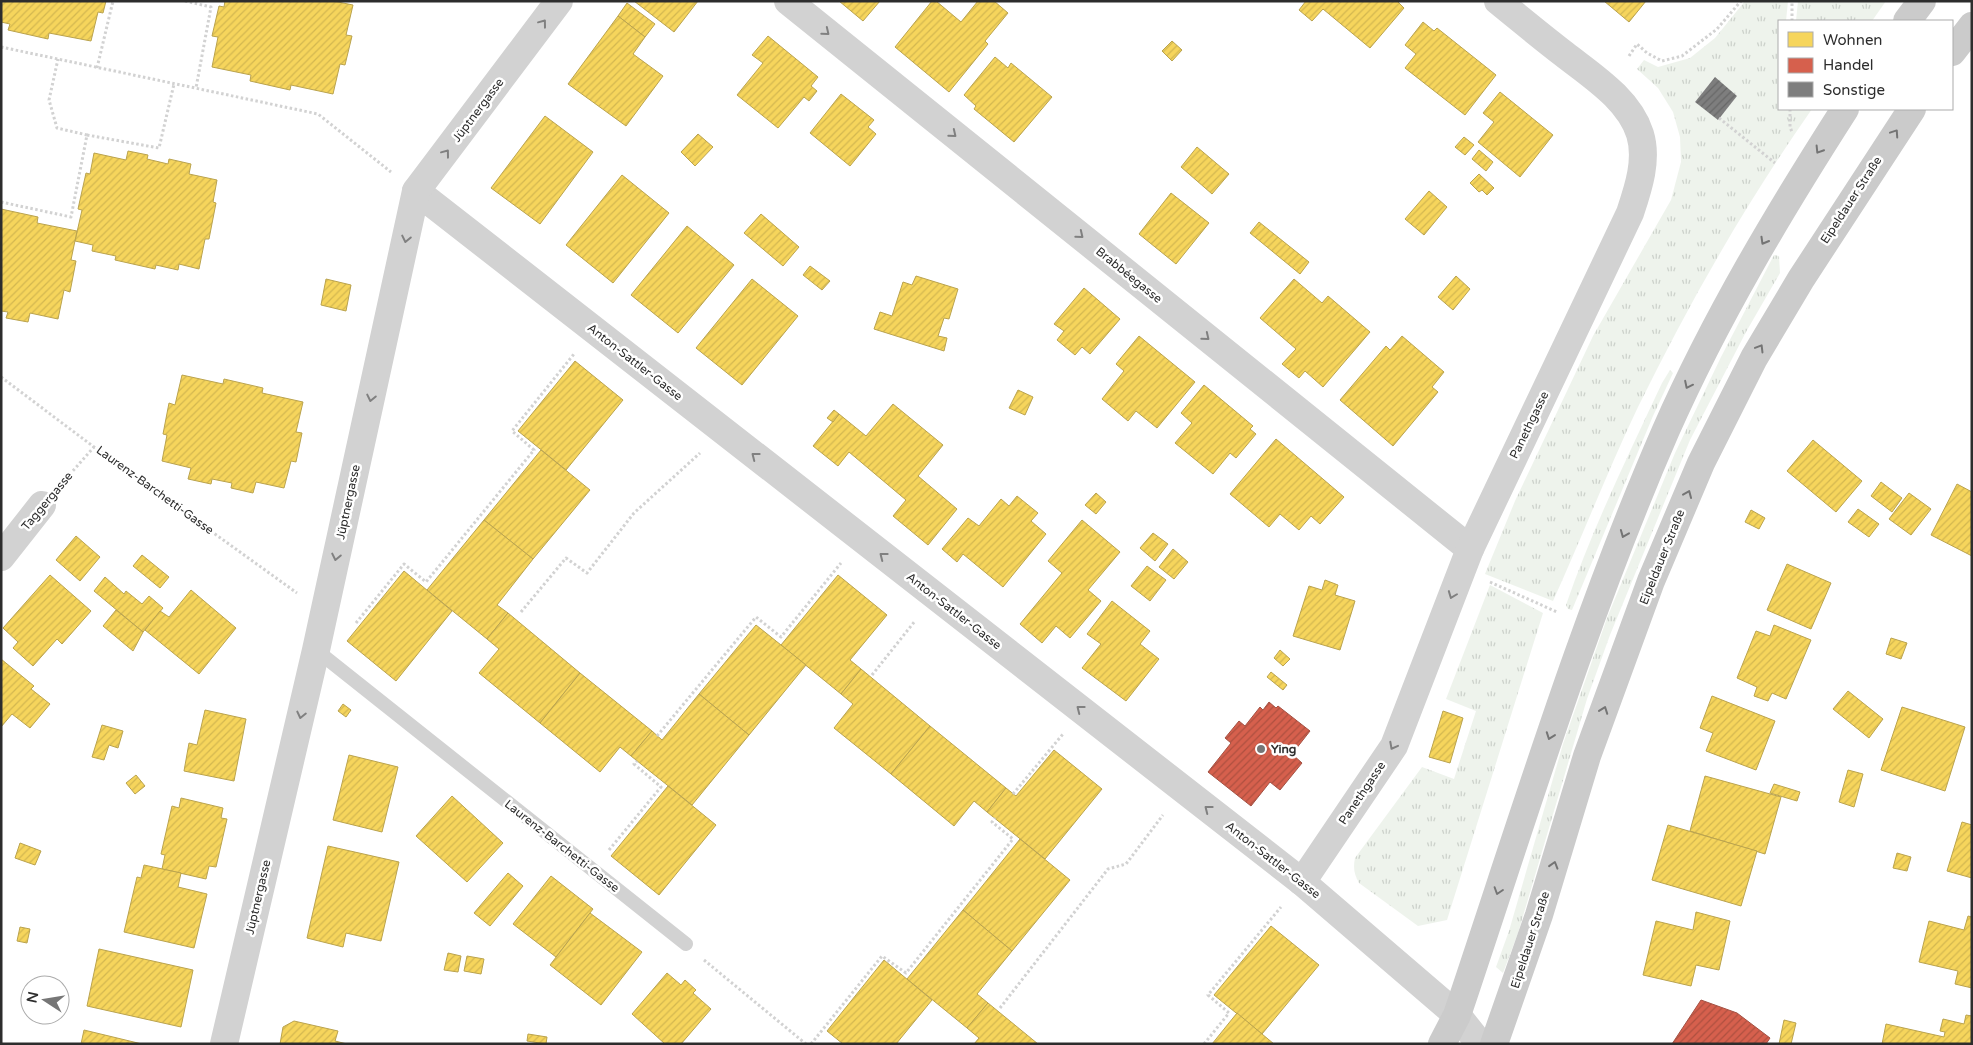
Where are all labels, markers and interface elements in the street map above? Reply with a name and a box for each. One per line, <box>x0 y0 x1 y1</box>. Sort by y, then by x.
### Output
one-way arrow <box>538 20 546 29</box>
legend <box>1778 20 1953 110</box>
one-way arrow <box>820 26 829 34</box>
text: Wohnen <box>1823 31 1883 49</box>
text: Handel <box>1823 56 1874 74</box>
street label: Jüptnergasse <box>449 75 507 145</box>
text: Sonstige <box>1823 81 1885 99</box>
one-way arrow <box>947 128 956 136</box>
one-way arrow <box>1889 130 1898 139</box>
one-way arrow <box>1815 145 1825 154</box>
one-way arrow <box>440 150 448 159</box>
street label: Eipeldauer Straße <box>1818 154 1885 246</box>
one-way arrow <box>1074 230 1083 239</box>
one-way arrow <box>401 235 412 244</box>
one-way arrow <box>1760 235 1770 244</box>
street label: Brabbéegasse <box>1093 244 1165 306</box>
street label: Anton-Sattler-Gasse <box>585 321 685 403</box>
one-way arrow <box>1200 332 1209 340</box>
one-way arrow <box>1753 344 1763 353</box>
one-way arrow <box>1684 380 1694 389</box>
street label: Panethgasse <box>1507 389 1551 461</box>
one-way arrow <box>366 393 377 402</box>
street label: Laurenz-Barchetti-Gasse <box>94 443 217 537</box>
one-way arrow <box>752 453 761 461</box>
street label: Jüptnergasse <box>333 463 363 541</box>
street label: Taggergasse <box>18 469 76 533</box>
one-way arrow <box>1683 490 1693 498</box>
street label: Eipeldauer Straße <box>1637 507 1688 607</box>
one-way arrow <box>1620 529 1630 538</box>
one-way arrow <box>331 552 342 561</box>
one-way arrow <box>880 553 889 561</box>
street label: Anton-Sattler-Gasse <box>904 570 1004 652</box>
one-way arrow <box>1448 590 1458 598</box>
one-way arrow <box>1598 706 1608 715</box>
one-way arrow <box>1077 707 1086 715</box>
one-way arrow <box>296 711 307 720</box>
one-way arrow <box>1546 731 1556 740</box>
one-way arrow <box>1389 740 1399 749</box>
place label: Ying <box>1271 742 1296 757</box>
marker: Ying <box>1255 743 1267 755</box>
street label: Panethgasse <box>1336 759 1388 827</box>
street label: Laurenz-Barchetti-Gasse <box>502 797 622 895</box>
one-way arrow <box>1205 806 1214 815</box>
street label: Anton-Sattler-Gasse <box>1223 819 1323 901</box>
street label: Jüptnergasse <box>243 858 273 936</box>
one-way arrow <box>1549 861 1559 869</box>
one-way arrow <box>1494 886 1504 894</box>
street label: Eipeldauer Straße <box>1508 890 1552 990</box>
north arrow <box>20 975 70 1025</box>
text: N <box>23 990 42 1005</box>

